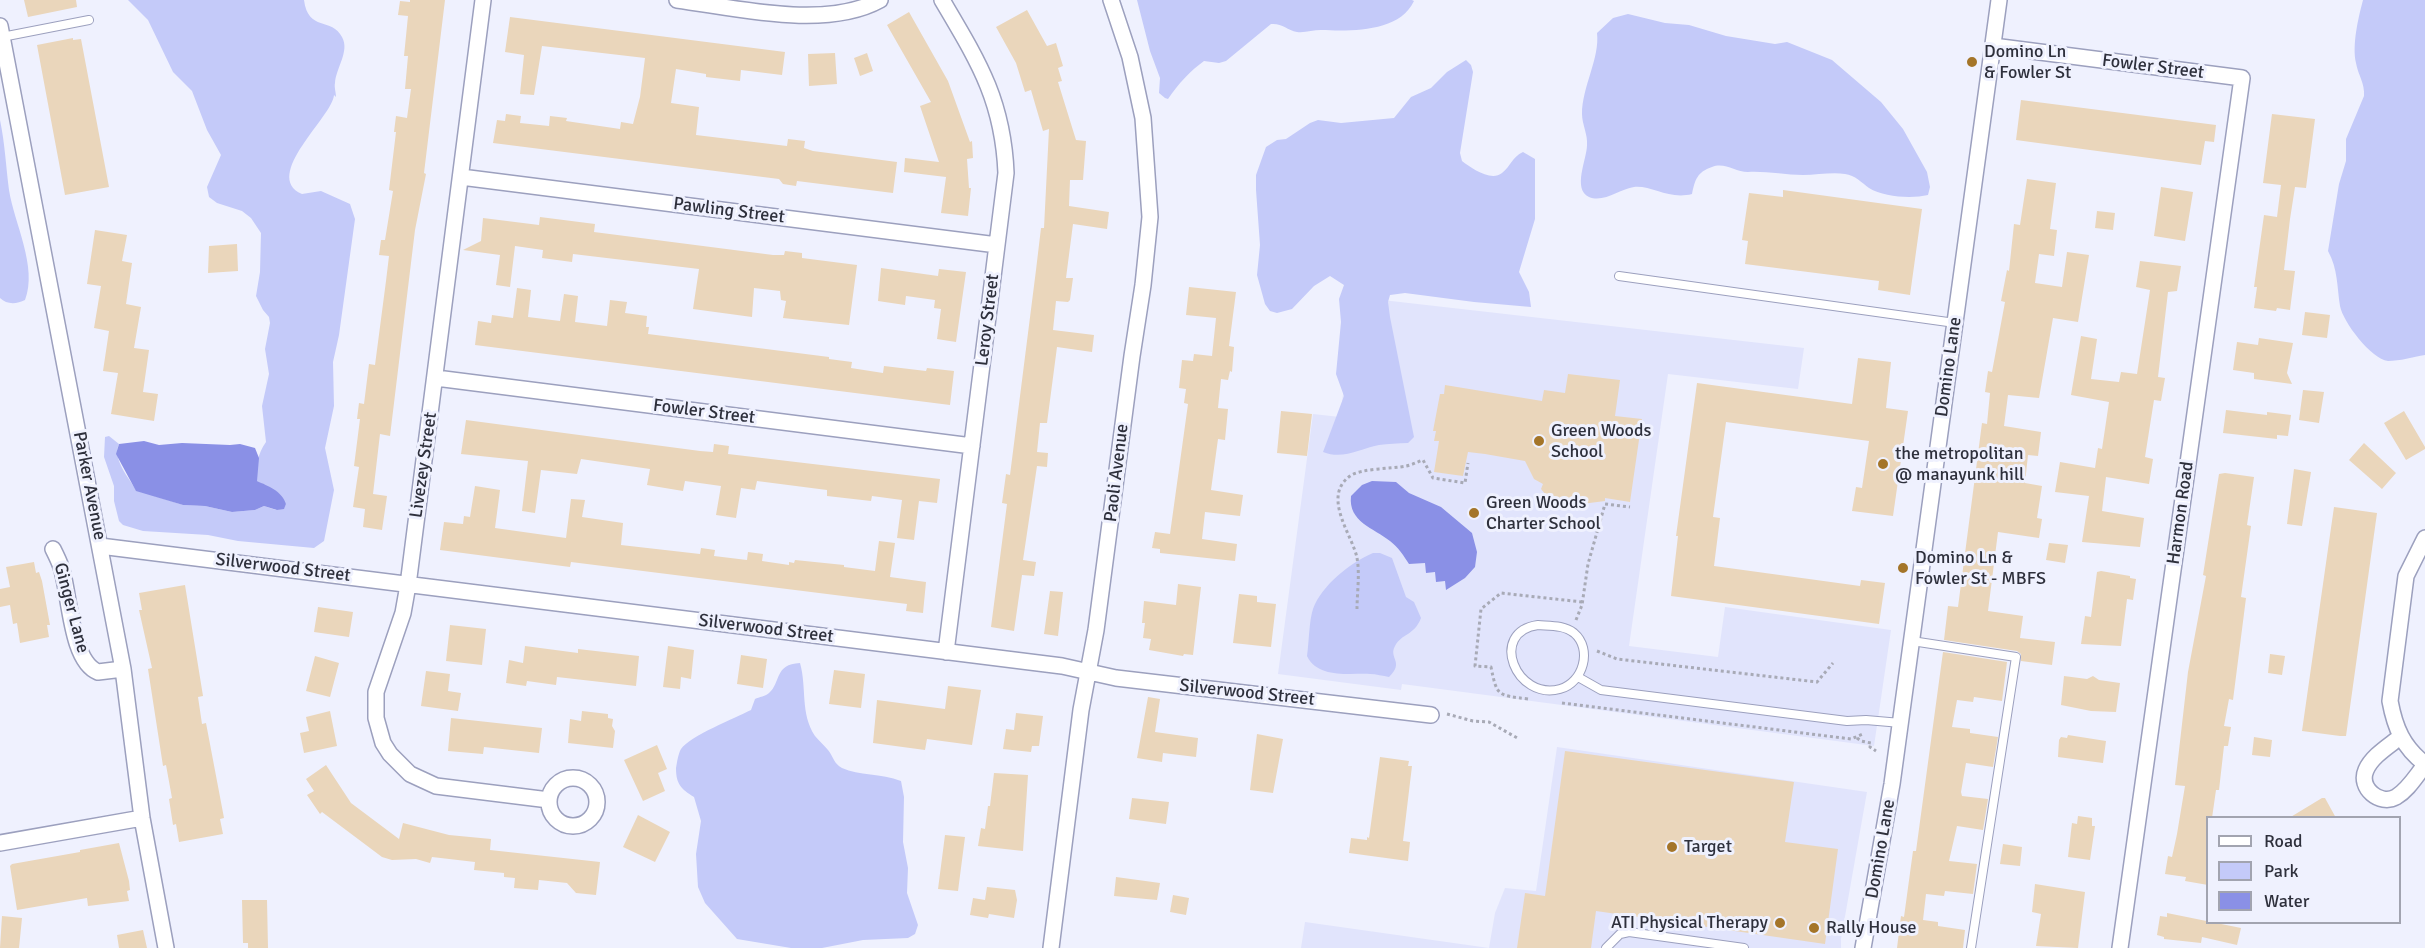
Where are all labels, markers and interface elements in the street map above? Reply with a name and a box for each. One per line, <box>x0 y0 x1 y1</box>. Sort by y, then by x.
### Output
place label: Domino Ln & Fowler St <box>1984 41 2071 84</box>
street label: Fowler Street <box>2101 50 2205 84</box>
marker: Domino Ln & Fowler St <box>1965 55 1979 69</box>
street label: Pawling Street <box>672 193 786 229</box>
street label: Leroy Street <box>972 273 1004 367</box>
street label: Domino Lane <box>1931 316 1967 418</box>
street label: Fowler Street <box>652 395 756 429</box>
street label: Livezey Street <box>406 411 442 519</box>
place label: Green Woods School <box>1551 420 1651 462</box>
street label: Paoli Avenue <box>1100 423 1134 523</box>
street label: Parker Avenue <box>68 430 110 542</box>
marker: Green Woods School <box>1532 434 1546 448</box>
place label: the metropolitan @ manayunk hill <box>1895 443 2024 486</box>
marker: the metropolitan @ manayunk hill <box>1876 457 1890 471</box>
street label: Harmon Road <box>2163 460 2199 566</box>
place label: Green Woods Charter School <box>1486 492 1601 534</box>
marker: Green Woods Charter School <box>1467 506 1481 520</box>
place label: Domino Ln & Fowler St - MBFS <box>1915 547 2046 590</box>
street label: Silverwood Street <box>214 549 352 587</box>
street label: Ginger Lane <box>49 561 93 655</box>
marker: Domino Ln & Fowler St - MBFS <box>1896 561 1910 575</box>
street label: Silverwood Street <box>697 610 835 648</box>
street label: Silverwood Street <box>1178 675 1316 711</box>
street label: Domino Lane <box>1862 798 1900 900</box>
legend <box>2206 816 2401 924</box>
text: Road <box>2264 830 2303 852</box>
place label: Target <box>1684 836 1732 858</box>
marker: Target <box>1665 840 1679 854</box>
text: Park <box>2264 860 2299 882</box>
text: Water <box>2264 890 2309 912</box>
place label: ATI Physical Therapy <box>1611 912 1768 934</box>
marker: ATI Physical Therapy <box>1773 916 1787 930</box>
place label: Rally House <box>1826 917 1917 939</box>
marker: Rally House <box>1807 921 1821 935</box>

